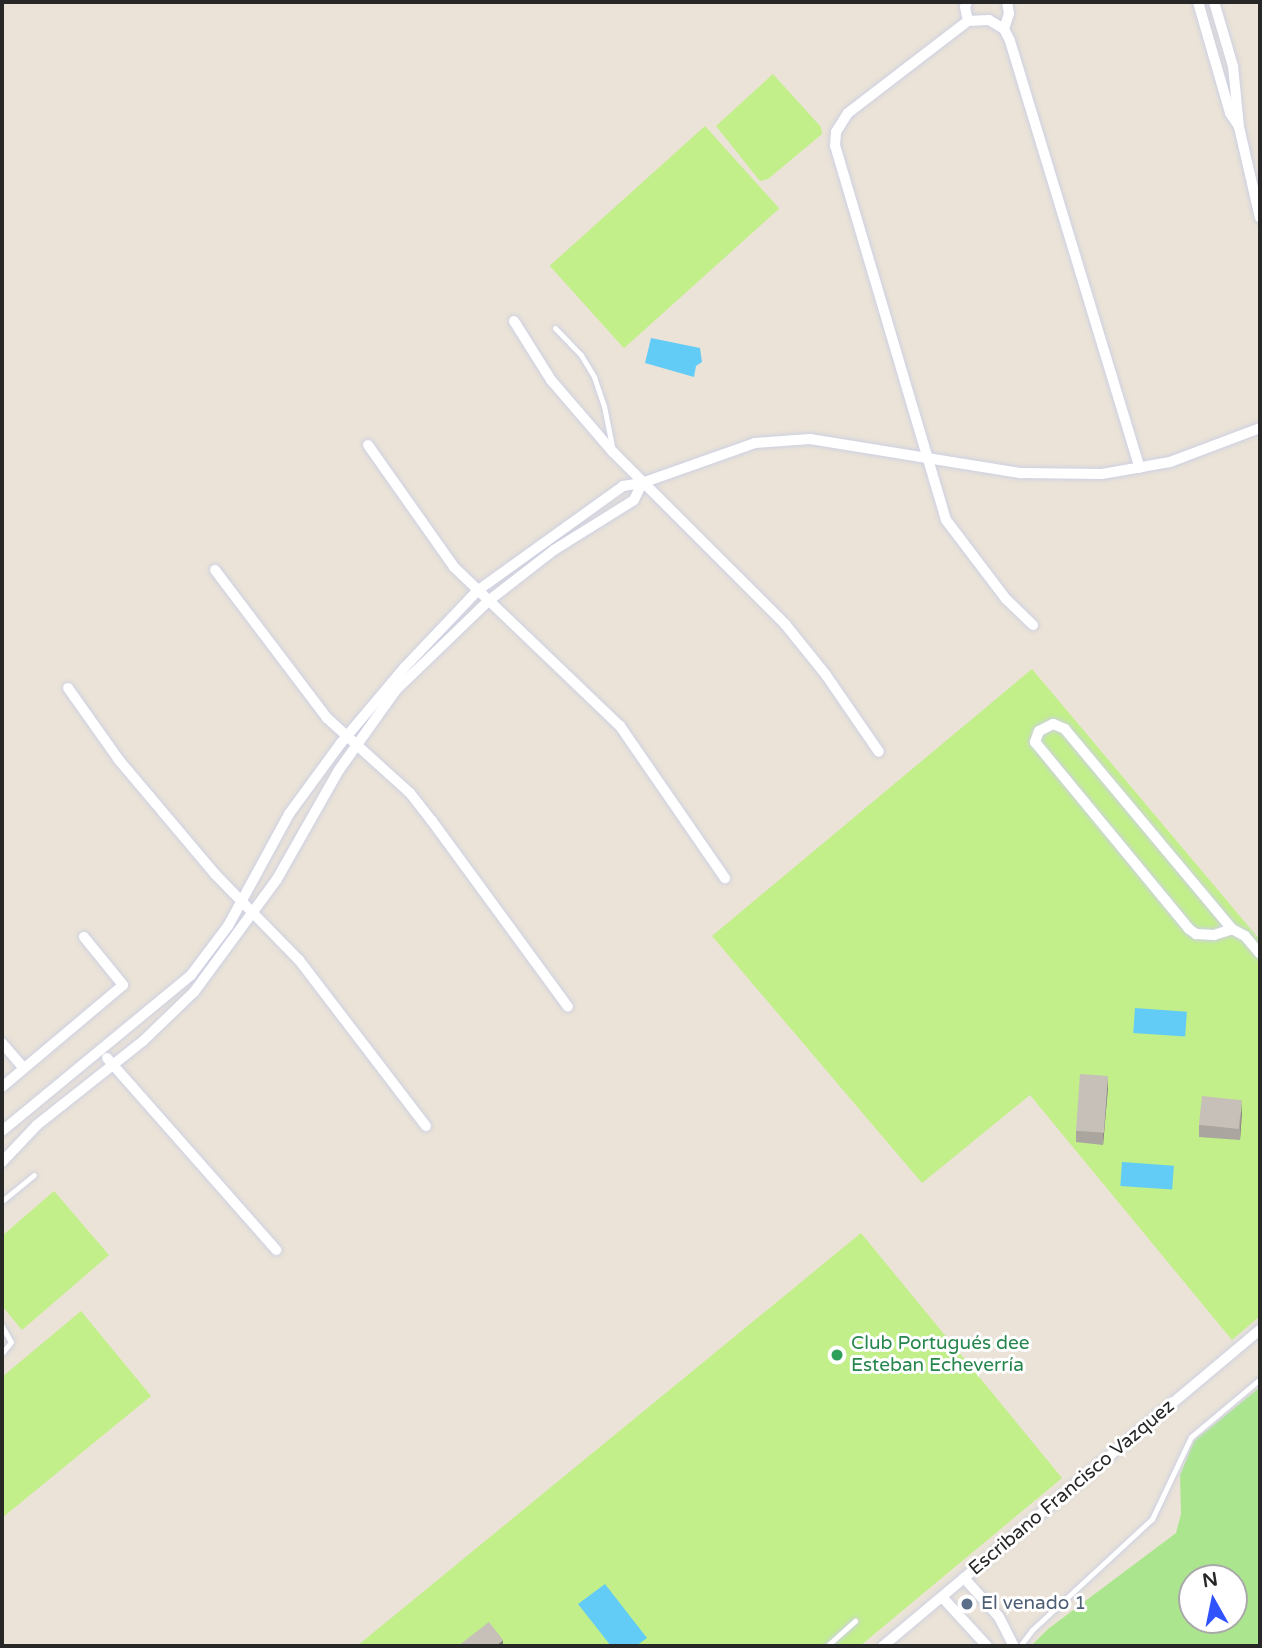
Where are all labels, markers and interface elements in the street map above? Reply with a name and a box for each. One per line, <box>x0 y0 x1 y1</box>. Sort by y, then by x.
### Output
place label: Club Portugués dee Esteban Echeverría <box>851 1333 1029 1377</box>
marker: Club Portugués dee Esteban Echeverría <box>829 1347 845 1363</box>
street label: Escribano Francisco Vazquez <box>965 1395 1179 1581</box>
north arrow <box>1178 1564 1248 1634</box>
text: N <box>1201 1568 1219 1592</box>
place label: El venado 1 <box>981 1593 1086 1615</box>
marker: El venado 1 <box>959 1596 975 1612</box>

